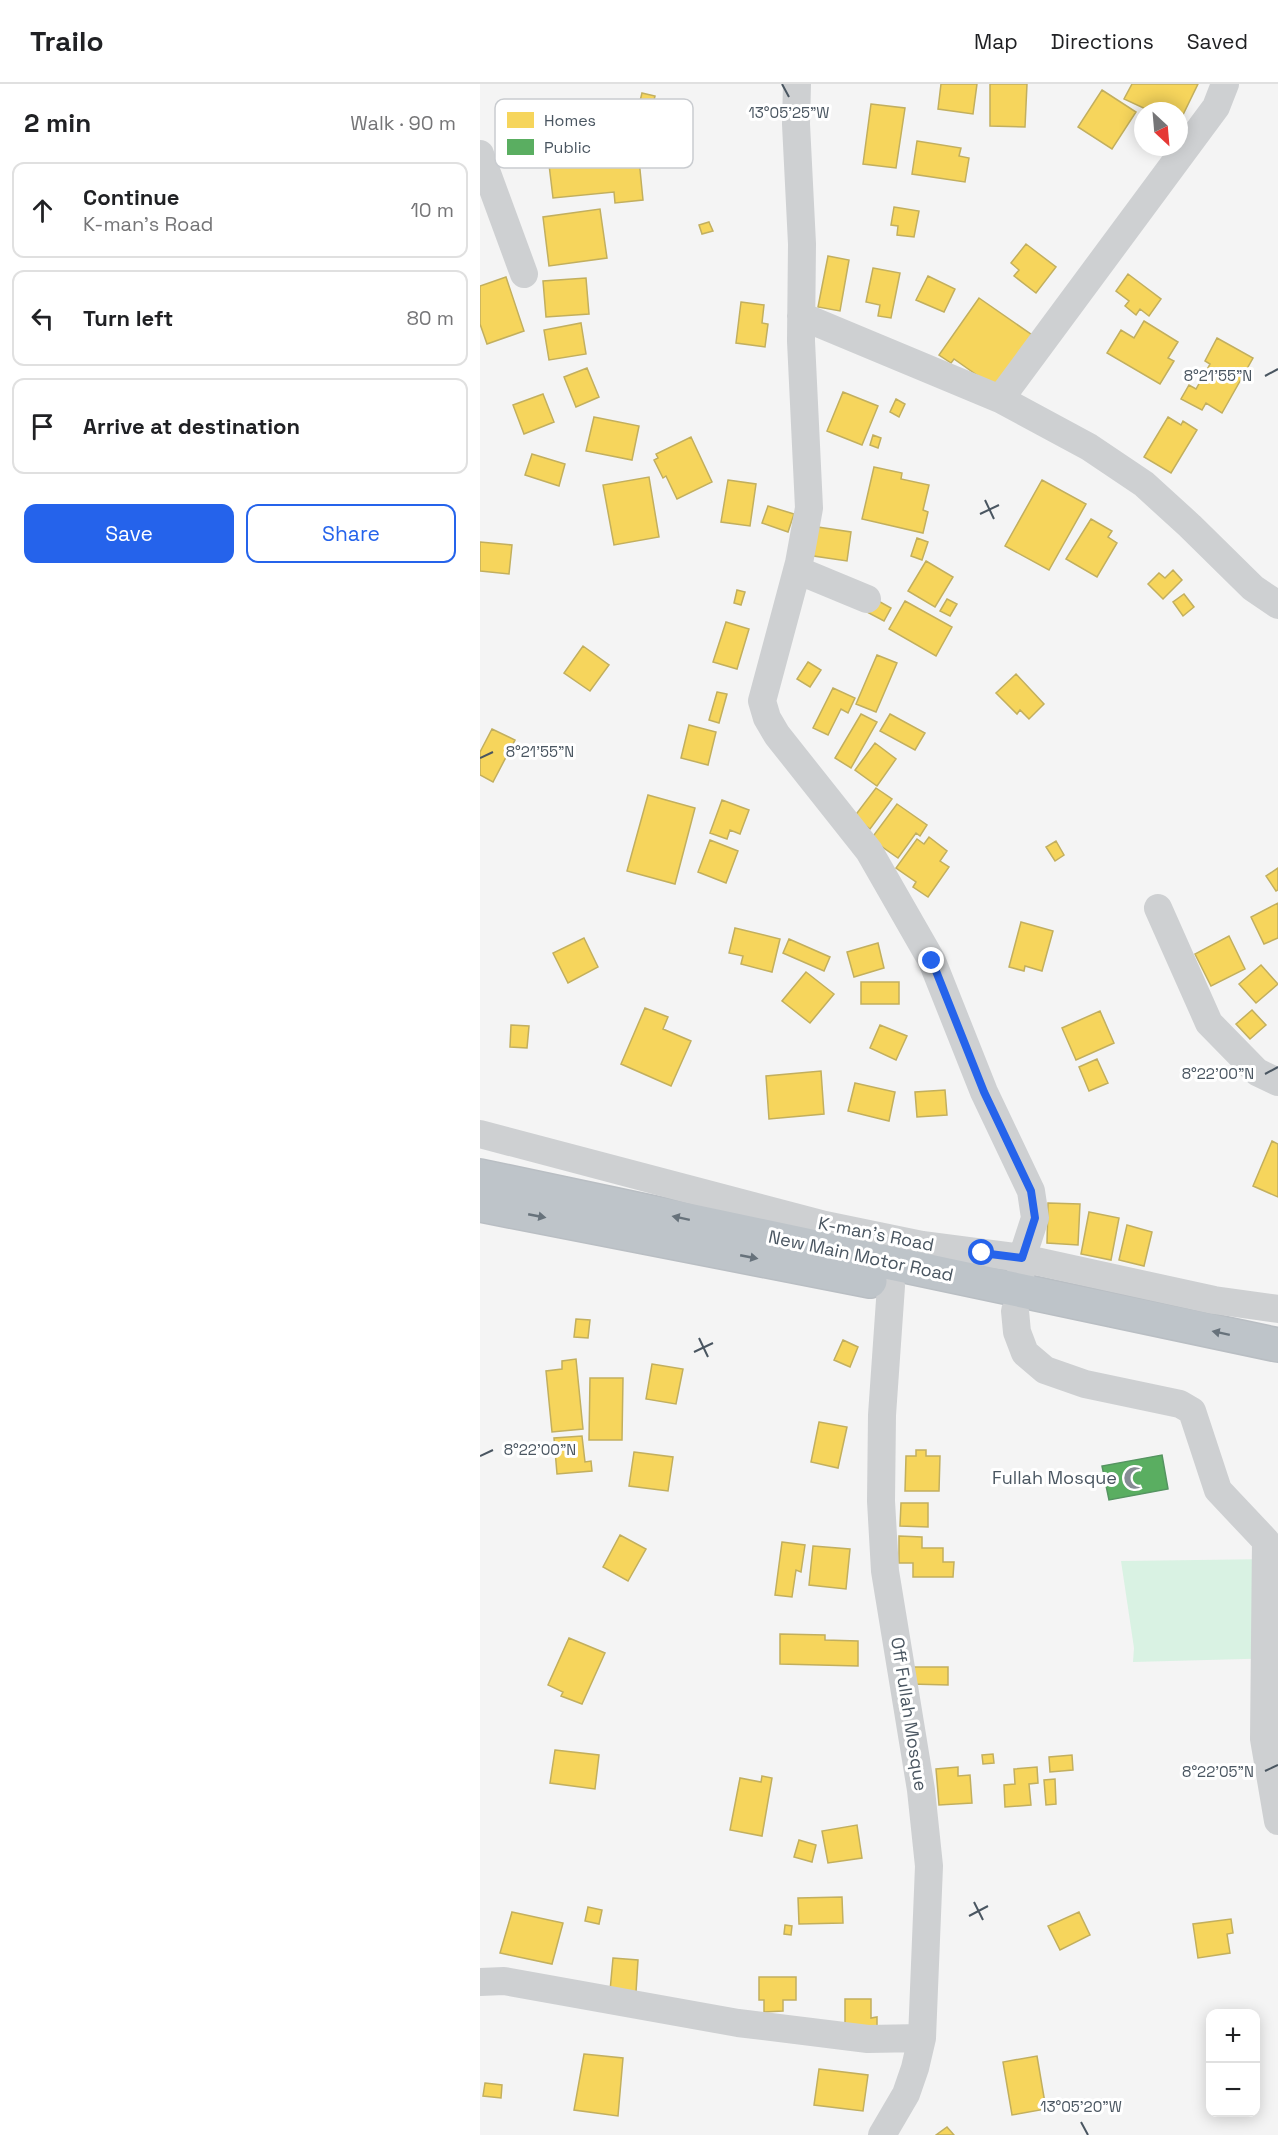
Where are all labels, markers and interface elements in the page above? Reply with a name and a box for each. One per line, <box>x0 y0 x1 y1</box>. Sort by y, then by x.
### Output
text: Trailo <box>30 23 104 59</box>
text: Map <box>974 28 1018 55</box>
text: Directions <box>1051 28 1154 55</box>
text: Saved <box>1187 28 1248 55</box>
legend <box>495 99 693 168</box>
north arrow <box>1134 102 1188 156</box>
text: 13°05'25"W <box>749 103 829 122</box>
text: 2 min <box>24 106 91 140</box>
text: Walk · 90 m <box>350 110 456 136</box>
text: Homes <box>544 110 596 131</box>
text: Public <box>544 137 591 158</box>
text: Continue <box>83 183 179 211</box>
icon: ahead <box>26 194 59 227</box>
text: 10 m <box>410 197 454 223</box>
text: K-man's Road <box>83 211 214 237</box>
icon: left <box>26 302 59 335</box>
text: Turn left <box>83 304 173 332</box>
text: 80 m <box>406 305 454 331</box>
text: 8°21'55"N <box>1184 366 1252 385</box>
icon: arrive <box>26 410 59 443</box>
text: Arrive at destination <box>83 412 300 440</box>
button: Save <box>24 504 234 563</box>
button: Share <box>246 504 456 563</box>
text: 8°21'55"N <box>506 742 574 761</box>
route end <box>918 947 944 973</box>
text: 8°22'00"N <box>1182 1064 1254 1083</box>
street label: K-man's Road <box>816 1211 936 1256</box>
one-way arrow <box>528 1212 547 1221</box>
one-way arrow <box>672 1213 690 1223</box>
street label: New Main Motor Road <box>767 1225 956 1286</box>
route start <box>968 1239 994 1265</box>
one-way arrow <box>740 1253 759 1262</box>
one-way arrow <box>1211 1328 1230 1337</box>
text: 8°22'00"N <box>504 1440 576 1459</box>
mosque icon: Fullah Mosque <box>1122 1465 1148 1491</box>
place label: Fullah Mosque <box>992 1466 1117 1489</box>
street label: Off Fullah Mosque <box>886 1635 933 1792</box>
text: 8°22'05"N <box>1182 1762 1254 1781</box>
map controls <box>1206 2009 1260 2117</box>
button: + <box>1206 2009 1260 2063</box>
button: − <box>1206 2063 1260 2117</box>
text: 13°05'20"W <box>1040 2097 1122 2116</box>

